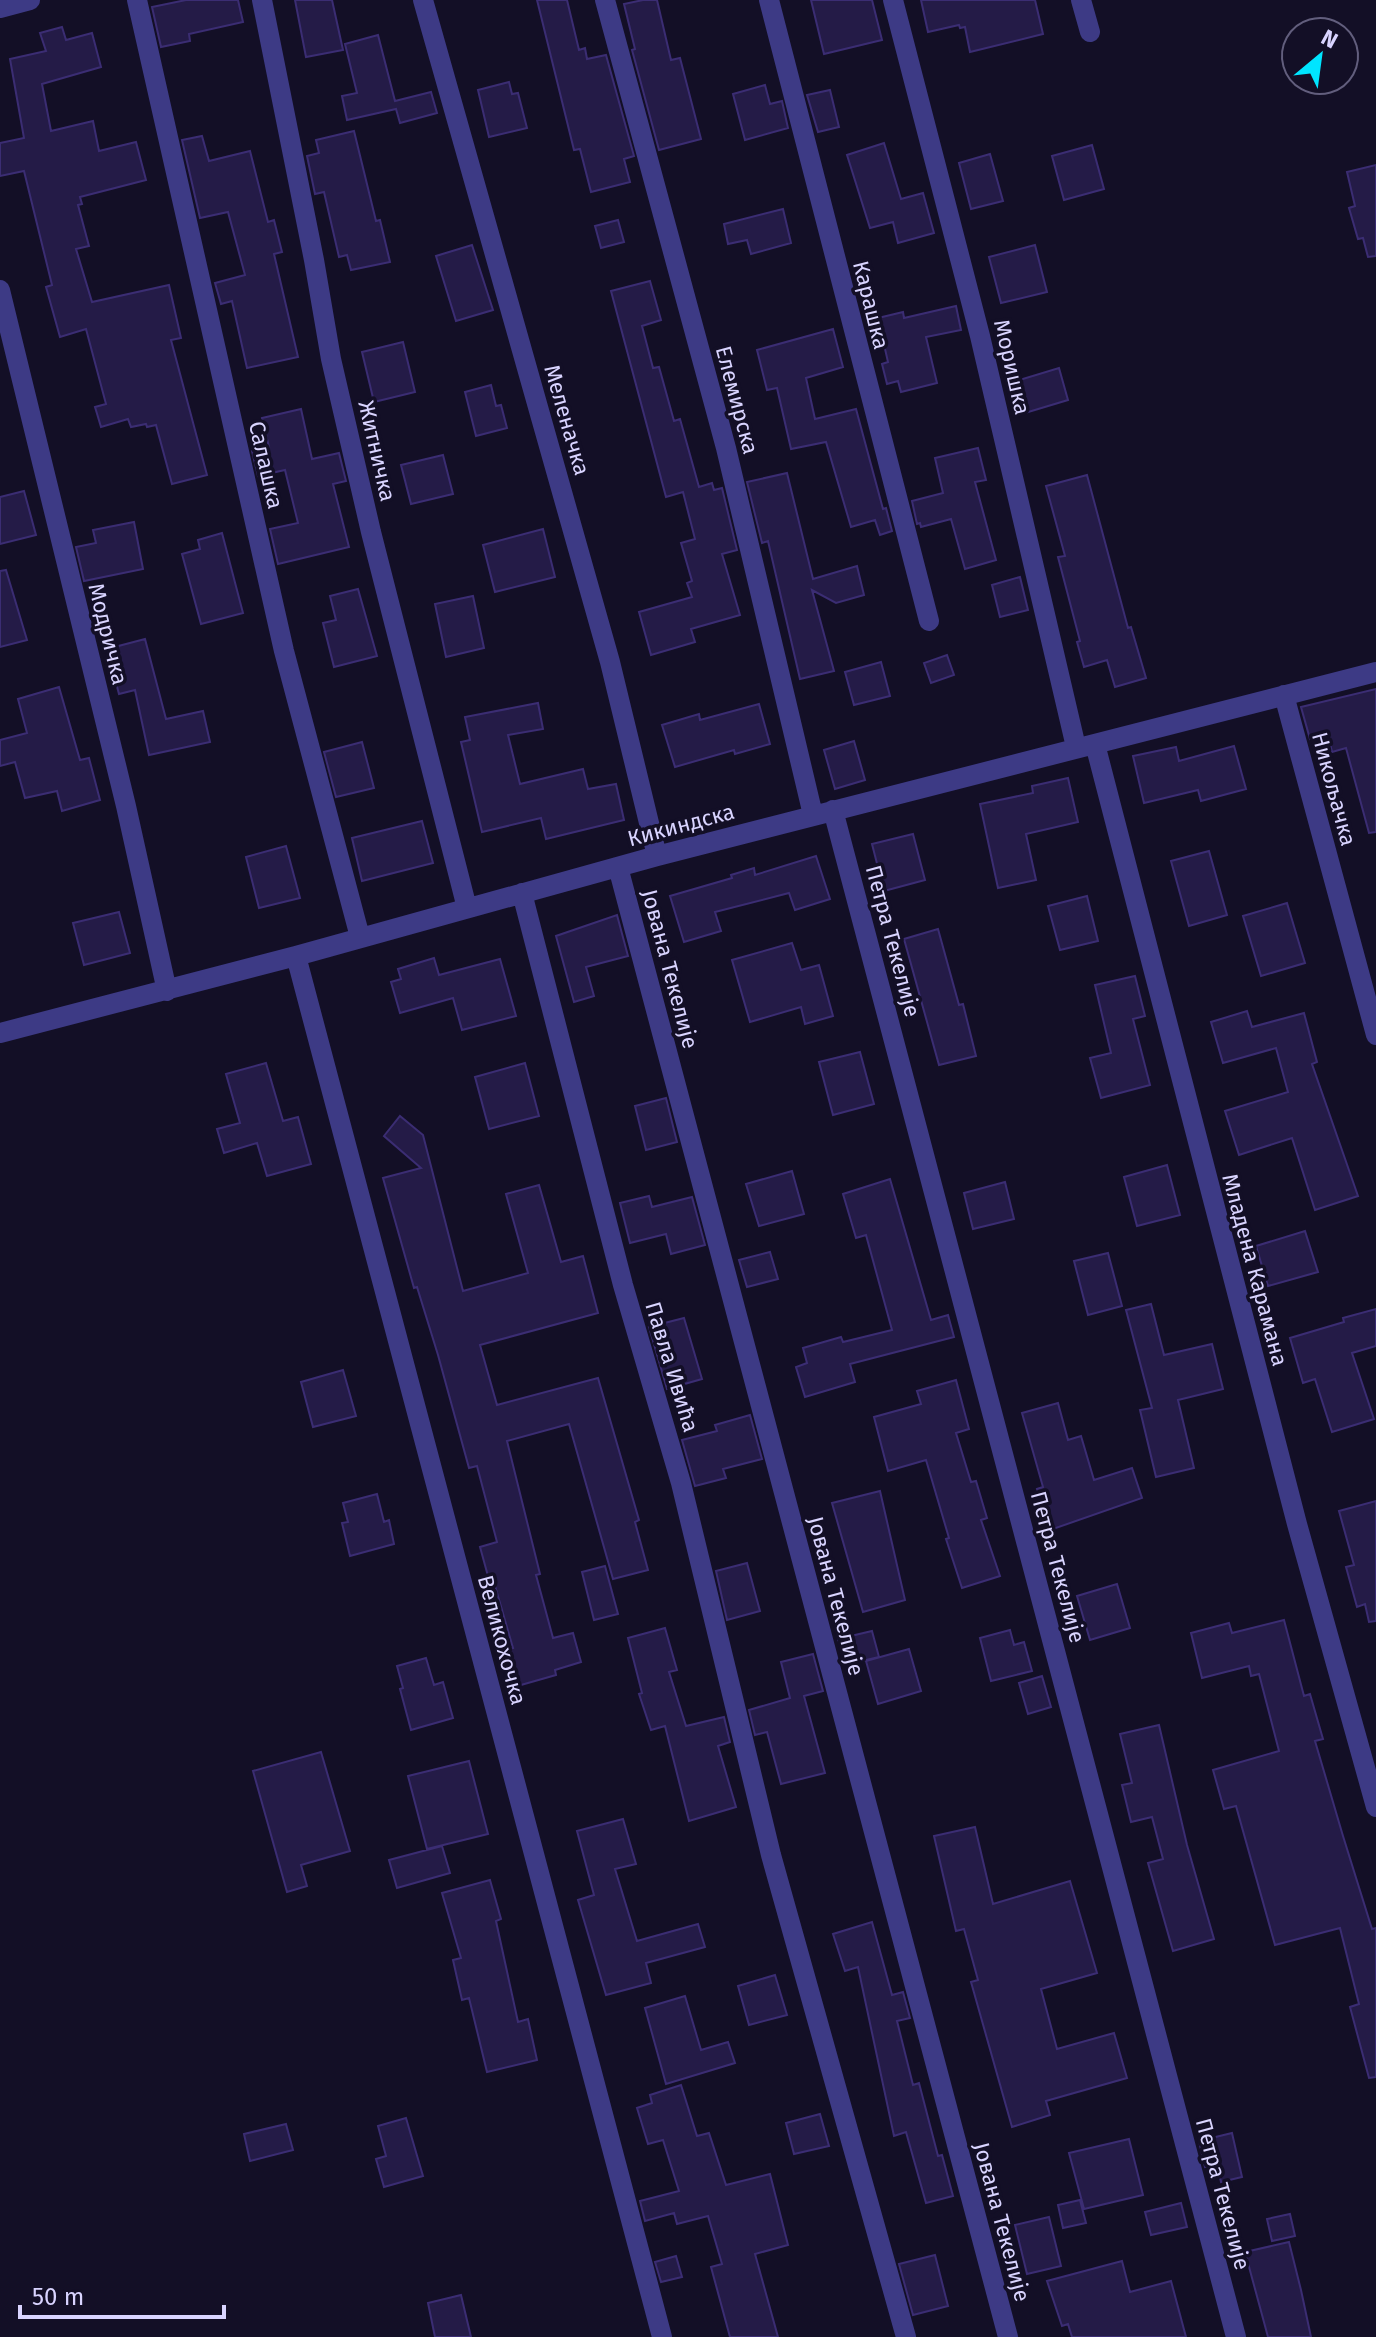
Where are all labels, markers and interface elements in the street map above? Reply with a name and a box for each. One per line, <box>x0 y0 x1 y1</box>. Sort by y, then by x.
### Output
north arrow <box>1280 16 1360 96</box>
text: N <box>1317 24 1342 54</box>
street label: Карашка <box>847 258 895 352</box>
street label: Моришка <box>988 317 1036 417</box>
street label: Елемирска <box>710 343 764 457</box>
street label: Меленачка <box>538 362 596 478</box>
street label: Житничка <box>352 398 402 504</box>
street label: Салашка <box>243 418 289 512</box>
street label: Модричка <box>82 581 134 687</box>
street label: Никољачка <box>1306 729 1362 849</box>
street label: Кикиндска <box>625 798 737 852</box>
street label: Петра Текелије <box>860 862 926 1020</box>
street label: Јована Текелије <box>636 886 704 1052</box>
street label: Младена Карамана <box>1216 1171 1294 1369</box>
street label: Павла Ивића <box>639 1298 705 1436</box>
street label: Петра Текелије <box>1025 1488 1091 1646</box>
street label: Јована Текелије <box>802 1513 870 1679</box>
street label: Великохочка <box>472 1572 532 1708</box>
street label: Петра Текелије <box>1190 2115 1256 2273</box>
street label: Јована Текелије <box>968 2139 1036 2305</box>
scale bar <box>20 2269 224 2319</box>
text: 50 m <box>32 2283 84 2311</box>

